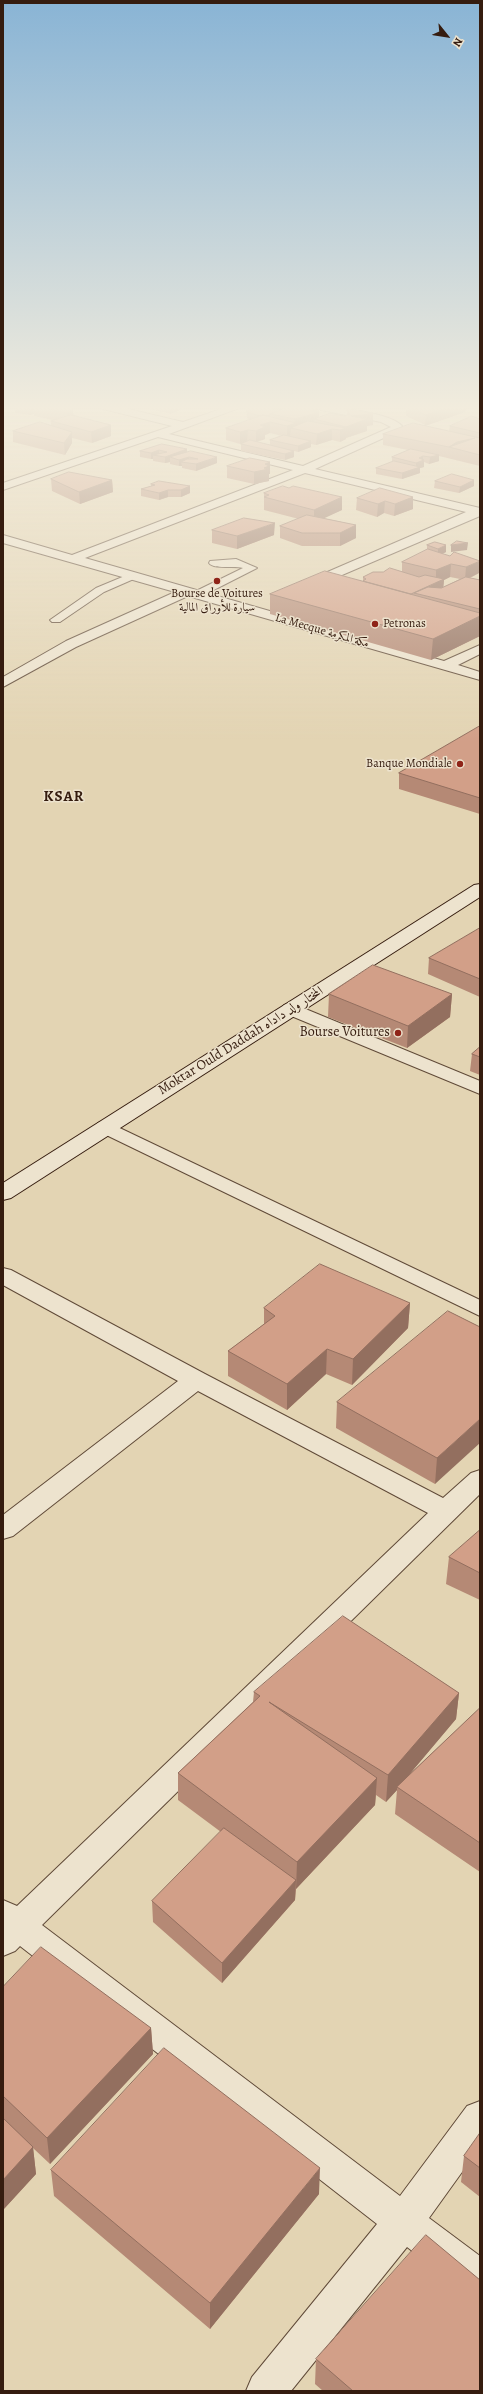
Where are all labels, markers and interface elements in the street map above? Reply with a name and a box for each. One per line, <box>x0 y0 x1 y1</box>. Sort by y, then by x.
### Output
north arrow <box>427 16 467 56</box>
text: N <box>449 35 466 49</box>
marker: Bourse de Voitures سيارة للأوراق المالية <box>212 576 222 586</box>
place label: Bourse de Voitures سيارة للأوراق المالية <box>171 587 263 615</box>
street label: La Mecque مكة المكرمة <box>273 611 371 651</box>
place label: Petronas <box>383 617 426 631</box>
marker: Petronas <box>370 619 380 629</box>
place label: Banque Mondiale <box>366 757 452 771</box>
marker: Banque Mondiale <box>455 759 465 769</box>
district label: KSAR <box>44 788 84 806</box>
street label: Moktar Ould Daddah المختار ولد داداه <box>155 983 327 1099</box>
place label: Bourse Voitures <box>299 1025 390 1041</box>
marker: Bourse Voitures <box>393 1028 403 1038</box>

